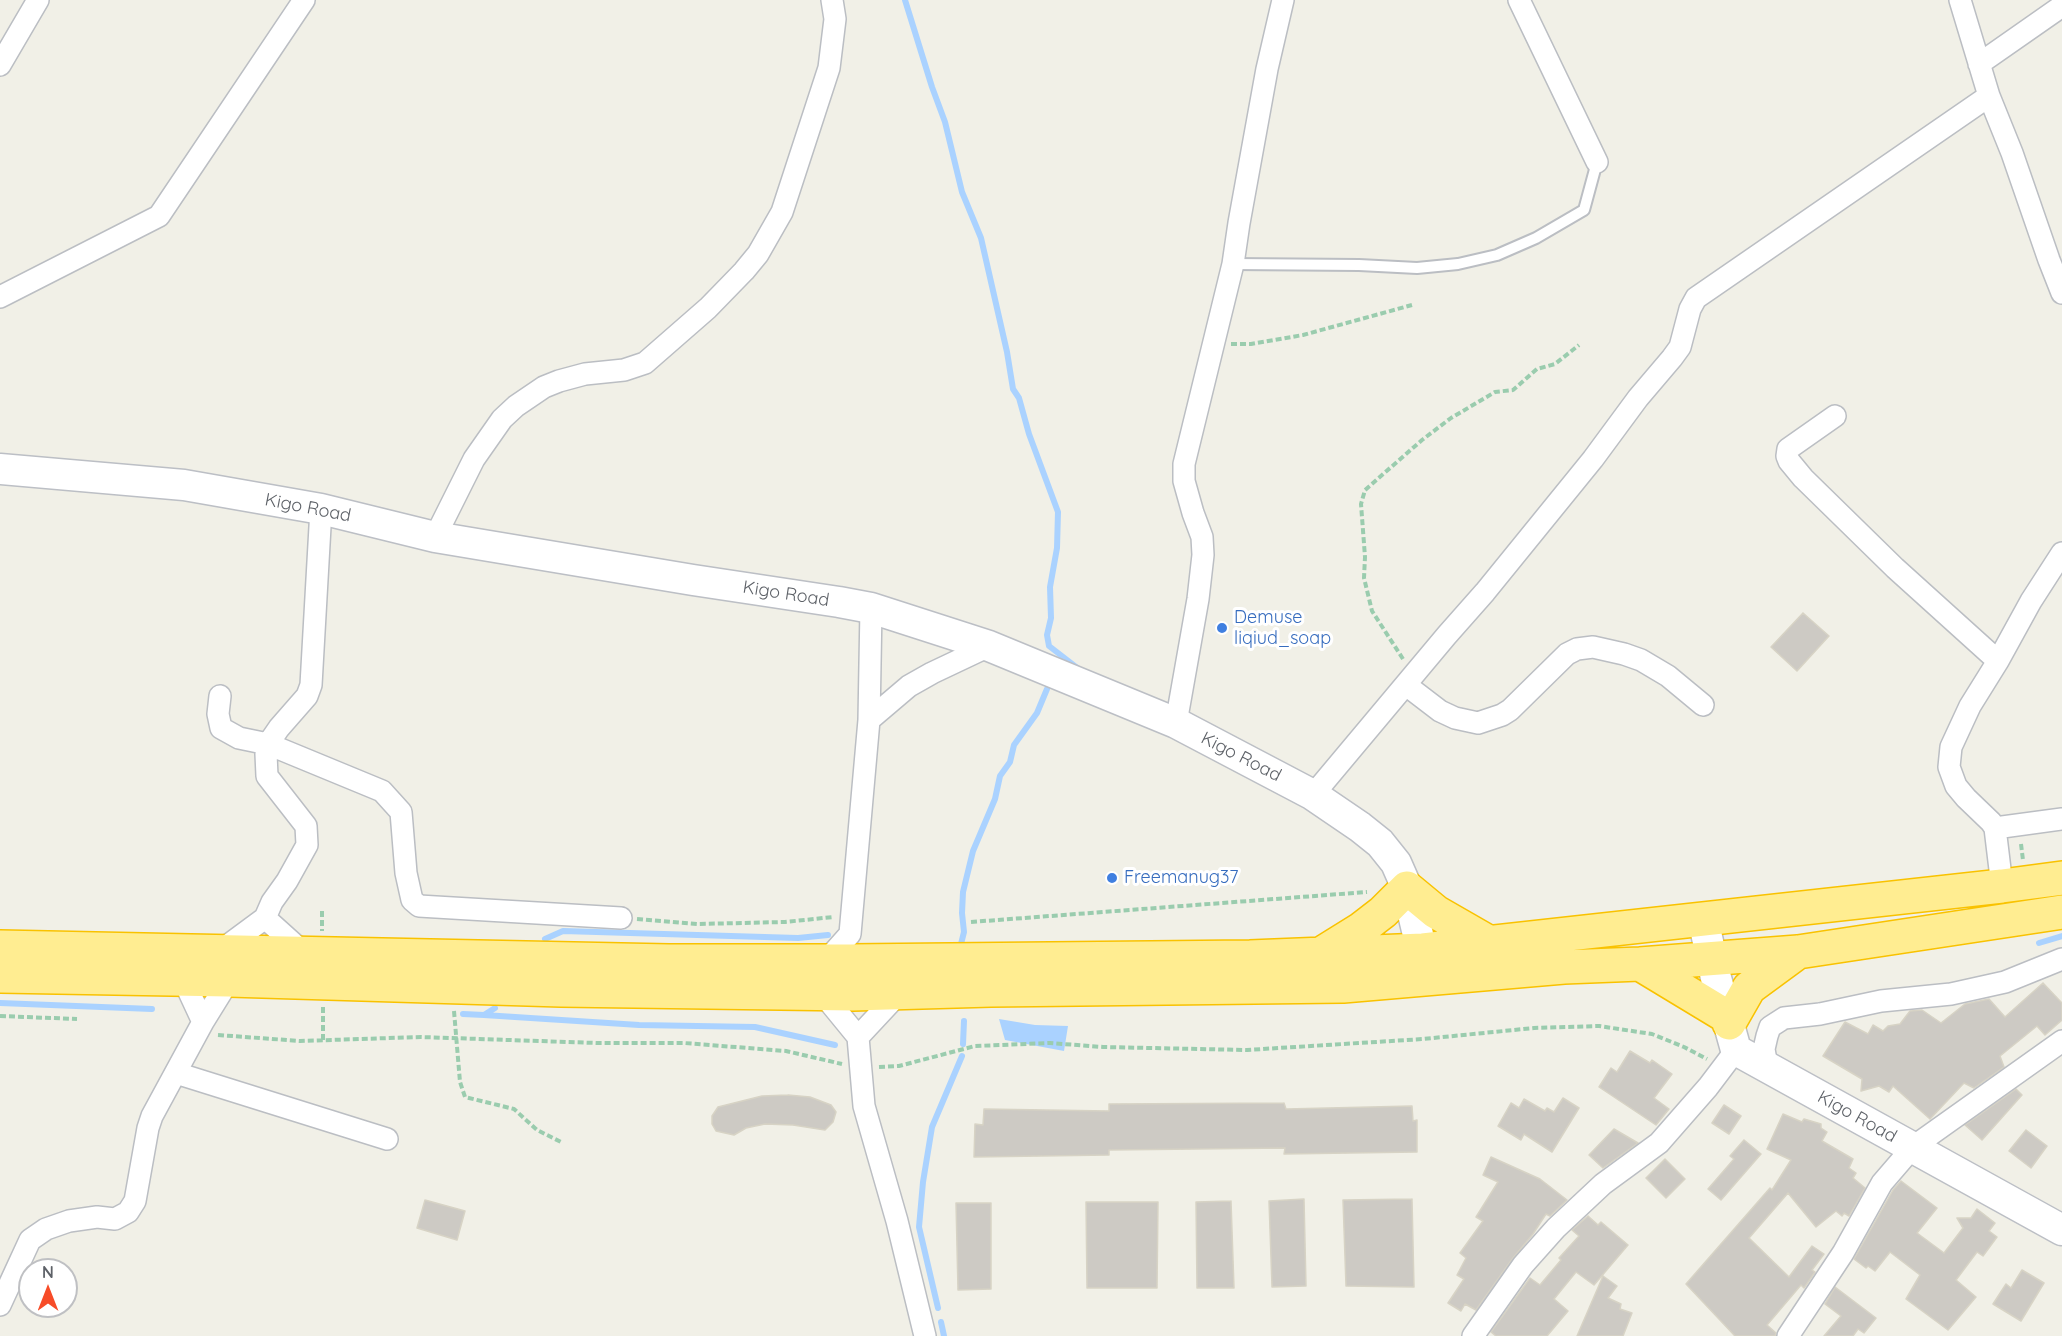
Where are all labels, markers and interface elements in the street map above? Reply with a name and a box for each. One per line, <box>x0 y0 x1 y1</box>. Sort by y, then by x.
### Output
street label: Kigo Road <box>263 489 353 527</box>
street label: Kigo Road <box>741 577 831 611</box>
place label: Demuse liqiud_soap <box>1234 607 1331 650</box>
marker: Demuse liqiud_soap <box>1215 621 1229 635</box>
street label: Kigo Road <box>1197 728 1285 786</box>
place label: Freemanug37 <box>1124 867 1239 889</box>
marker: Freemanug37 <box>1105 871 1119 885</box>
street label: Kigo Road <box>1814 1086 1900 1148</box>
north arrow <box>18 1258 78 1318</box>
text: N <box>42 1262 54 1282</box>

